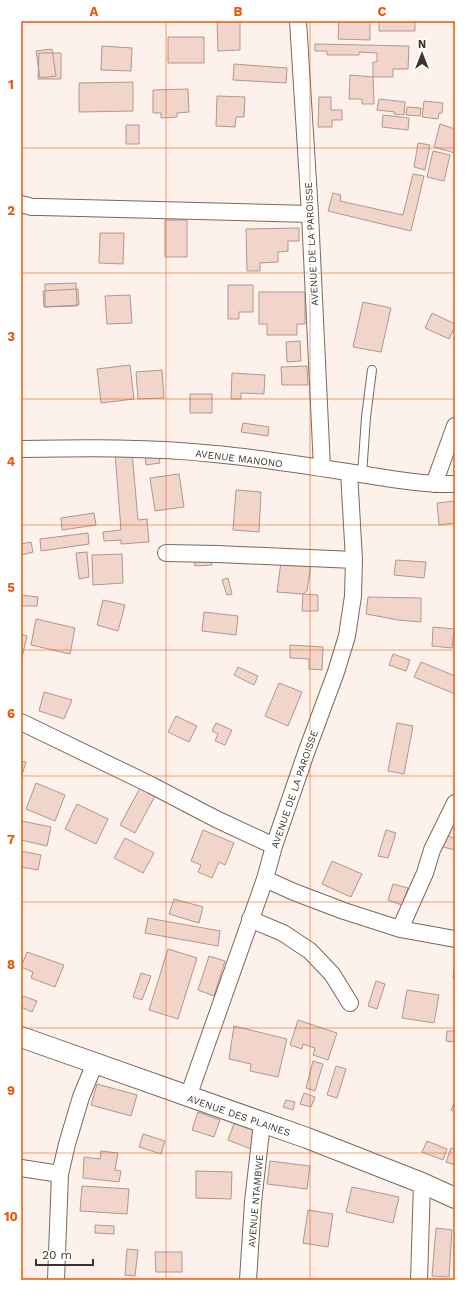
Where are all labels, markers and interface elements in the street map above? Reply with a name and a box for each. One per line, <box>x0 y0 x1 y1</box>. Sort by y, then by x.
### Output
text: A <box>90 4 99 19</box>
text: B <box>234 4 243 19</box>
text: C <box>378 4 387 19</box>
north arrow <box>402 34 442 74</box>
text: N <box>418 38 426 51</box>
text: 1 <box>8 77 14 92</box>
street label: AVENUE DE LA PAROISSE <box>303 182 320 306</box>
text: 2 <box>7 203 15 218</box>
text: 3 <box>7 329 15 344</box>
street label: AVENUE MANONO <box>195 448 283 469</box>
text: 4 <box>7 454 16 469</box>
text: 5 <box>7 580 15 595</box>
text: 6 <box>7 706 15 721</box>
street label: AVENUE DE LA PAROISSE <box>269 729 320 850</box>
text: 7 <box>7 832 15 847</box>
text: 8 <box>7 957 15 972</box>
text: 9 <box>7 1083 15 1098</box>
street label: AVENUE DES PLAINES <box>186 1093 292 1138</box>
street label: AVENUE NTAMBWE <box>246 1154 265 1248</box>
text: 10 <box>4 1209 18 1224</box>
scale bar <box>36 1241 93 1267</box>
text: 20 m <box>42 1248 72 1262</box>

